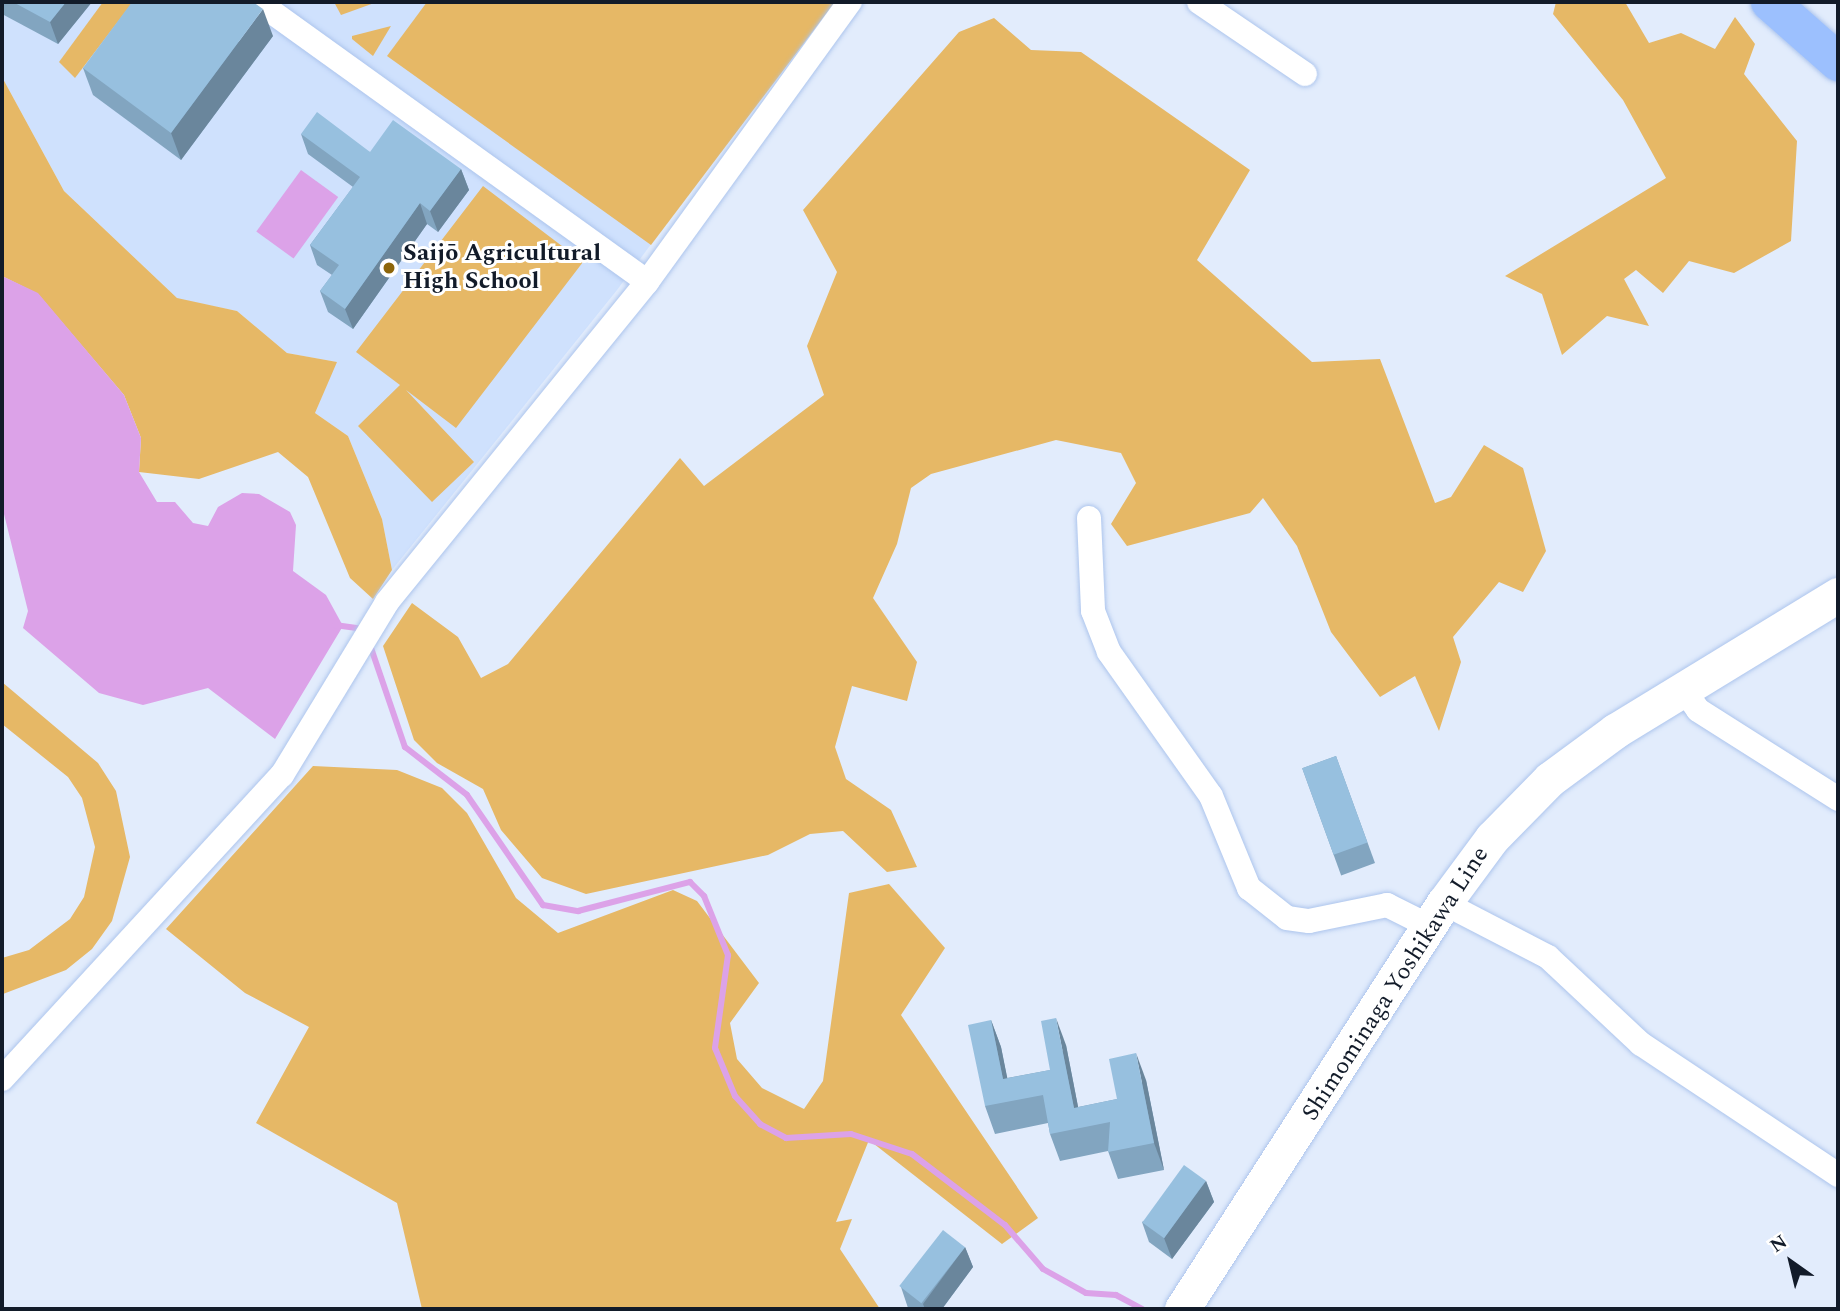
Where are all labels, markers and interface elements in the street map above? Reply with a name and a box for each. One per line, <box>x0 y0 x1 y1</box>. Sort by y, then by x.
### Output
place label: Saijō Agricultural High School <box>403 240 601 296</box>
marker: Saijō Agricultural High School <box>381 260 397 276</box>
street label: Shimominaga Yoshikawa Line <box>1297 842 1495 1126</box>
north arrow <box>1756 1227 1826 1297</box>
text: N <box>1764 1228 1794 1261</box>

